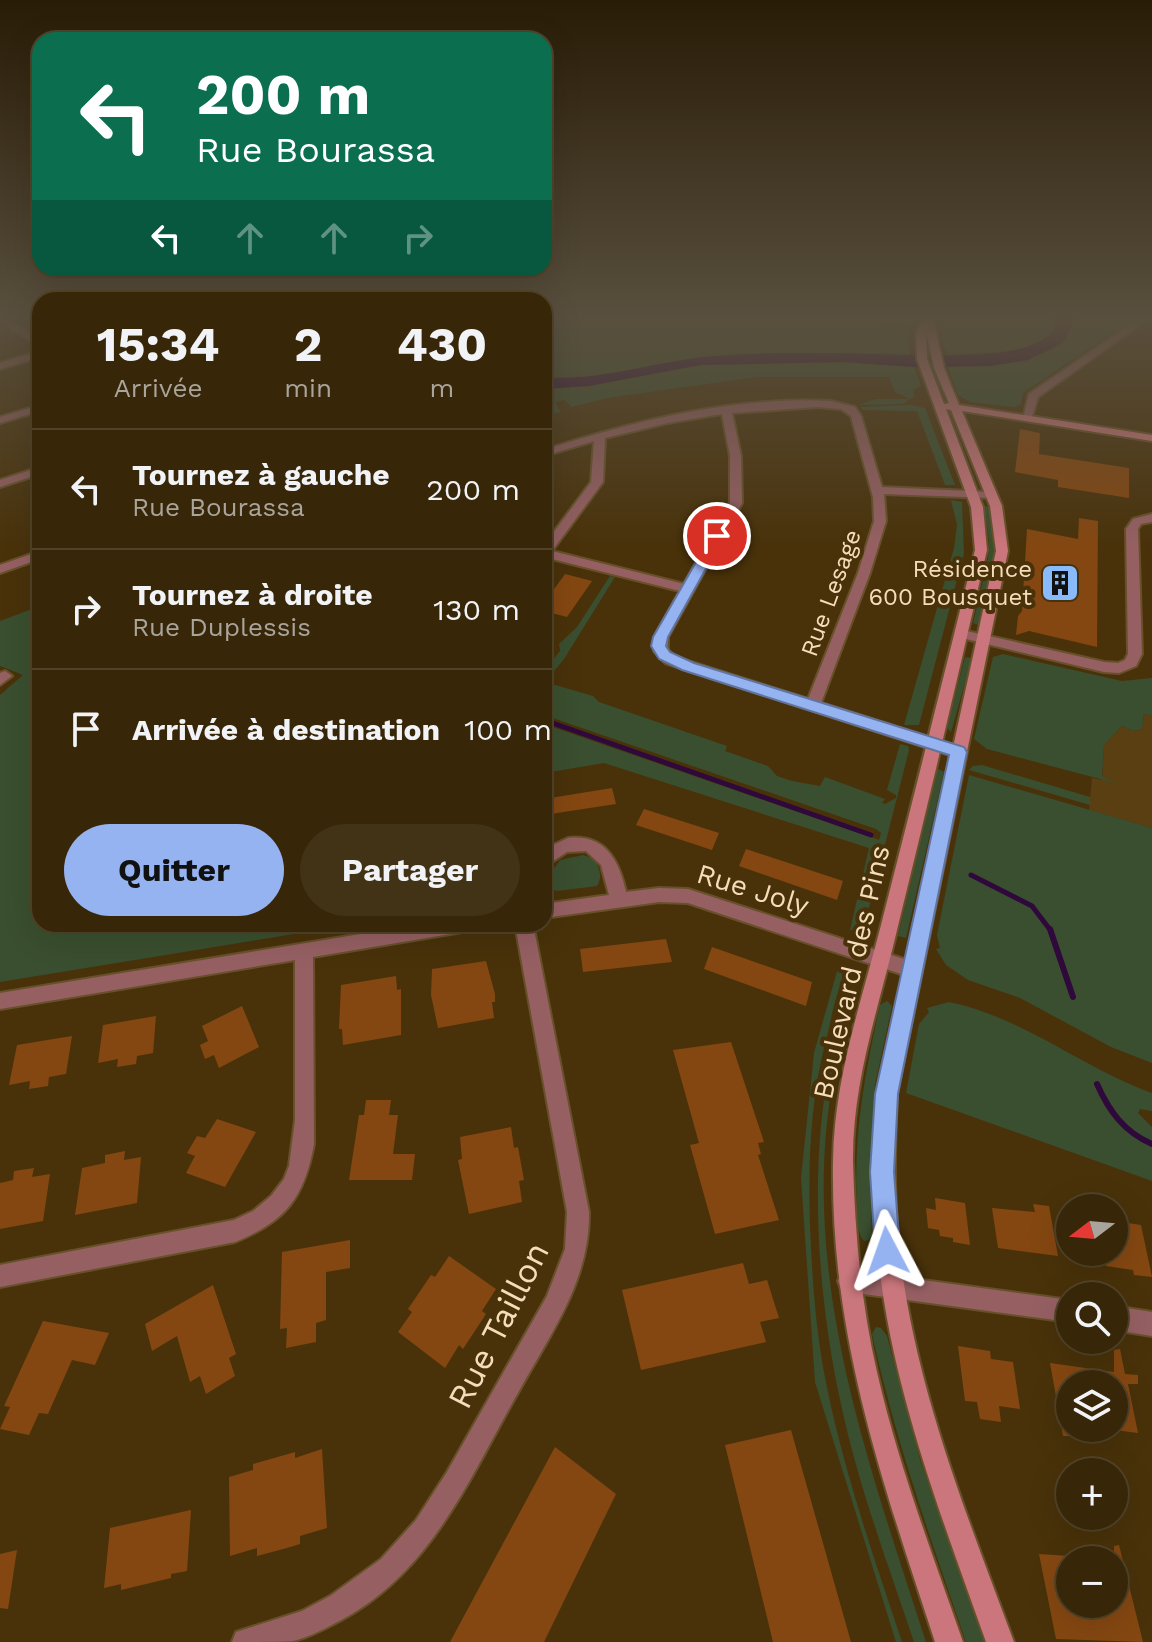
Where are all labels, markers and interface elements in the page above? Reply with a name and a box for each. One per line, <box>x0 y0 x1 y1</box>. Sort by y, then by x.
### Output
text: 200 m <box>196 62 370 128</box>
icon: left <box>64 64 168 168</box>
text: Rue Bourassa <box>196 129 435 171</box>
icon: left <box>144 216 188 260</box>
icon: ahead <box>228 216 272 260</box>
icon: ahead <box>312 216 356 260</box>
icon: right <box>396 216 440 260</box>
text: 15:34 <box>97 316 219 373</box>
text: 2 <box>294 316 322 373</box>
text: 430 <box>397 316 487 373</box>
text: Arrivée <box>114 373 203 403</box>
text: min <box>284 373 332 403</box>
text: m <box>430 373 454 403</box>
text: Tournez à gauche <box>132 457 390 492</box>
icon: left <box>64 467 108 511</box>
text: 200 m <box>426 472 520 507</box>
text: Rue Bourassa <box>132 492 305 522</box>
pin <box>683 502 751 570</box>
icon: arrive <box>695 514 739 558</box>
street label: Rue Lesage <box>795 526 867 660</box>
place label: Résidence 600 Bousquet <box>868 555 1032 611</box>
building icon: Résidence 600 Bousquet <box>1039 562 1081 604</box>
text: Tournez à droite <box>132 577 373 612</box>
icon: right <box>64 587 108 631</box>
text: 130 m <box>433 592 520 627</box>
text: Rue Duplessis <box>132 612 311 642</box>
icon: arrive <box>64 707 108 751</box>
text: Arrivée à destination <box>132 712 440 747</box>
text: 100 m <box>464 712 552 747</box>
button: Quitter <box>64 824 284 916</box>
button: Partager <box>300 824 520 916</box>
street label: Boulevard des Pins <box>806 842 897 1102</box>
street label: Rue Joly <box>693 857 813 922</box>
north arrow <box>1056 1194 1128 1266</box>
map controls <box>1056 1194 1128 1618</box>
position arrow <box>845 1209 929 1293</box>
street label: Rue Taillon <box>439 1235 557 1415</box>
button: search <box>1056 1282 1128 1354</box>
button: layers <box>1056 1370 1128 1442</box>
button: + <box>1056 1458 1128 1530</box>
button: − <box>1056 1546 1128 1618</box>

